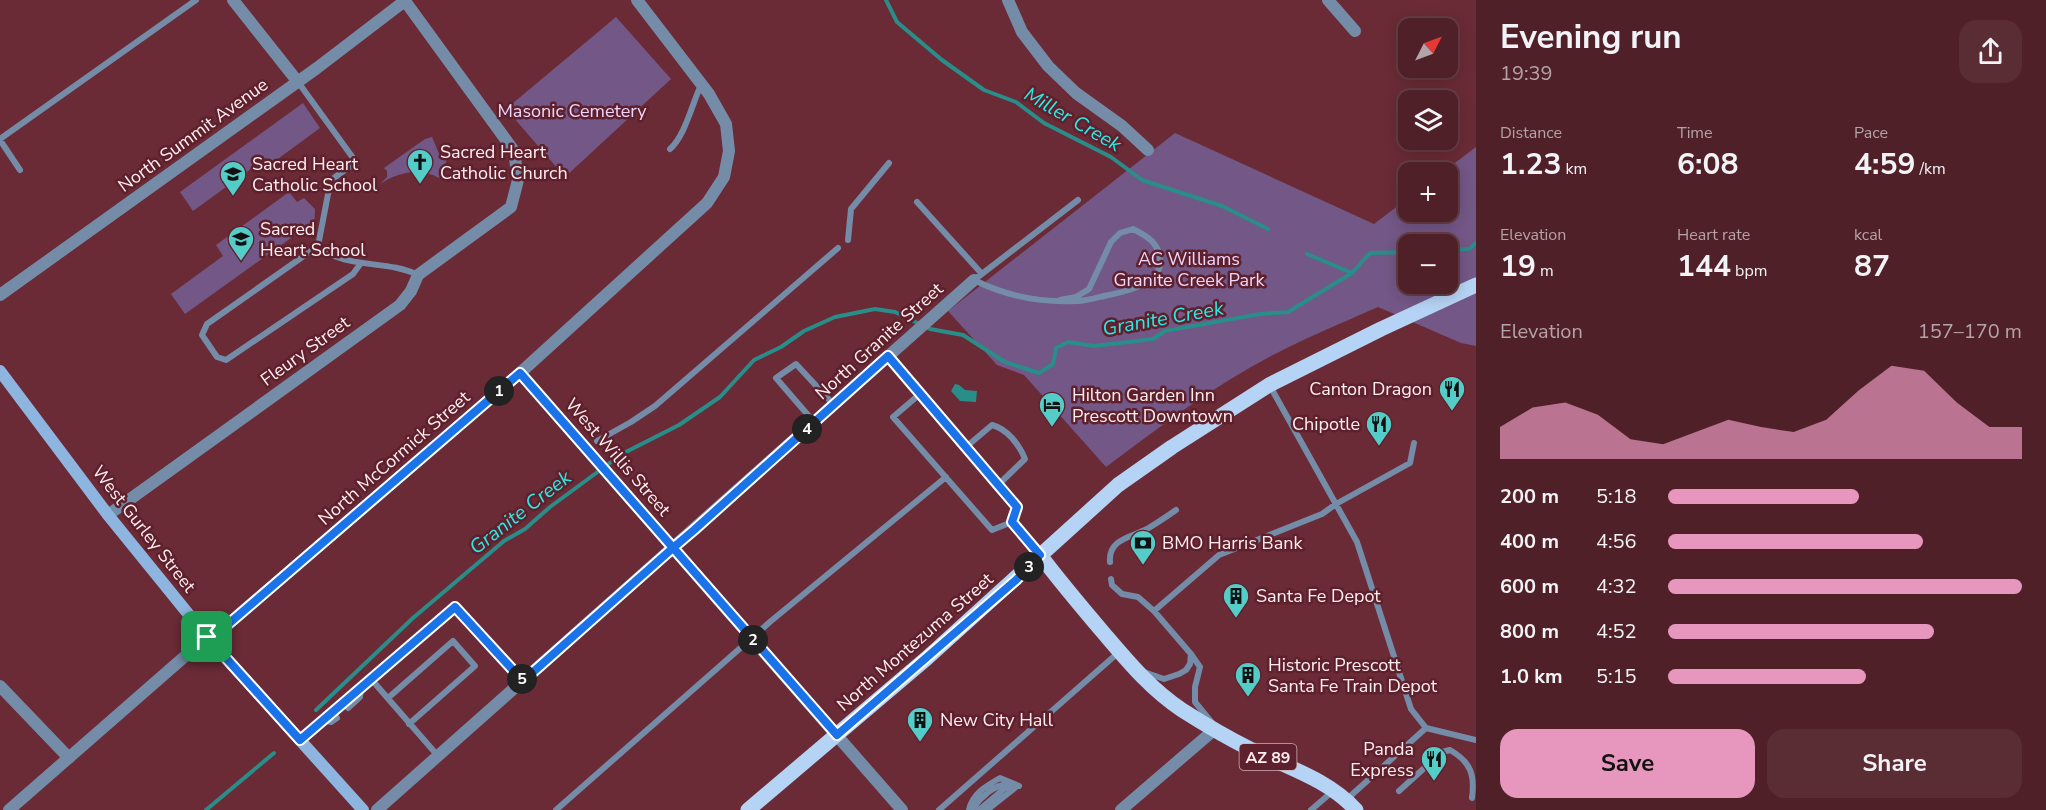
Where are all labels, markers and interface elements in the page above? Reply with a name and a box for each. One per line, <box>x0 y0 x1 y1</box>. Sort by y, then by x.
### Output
text: Evening run <box>1500 15 1682 60</box>
north arrow <box>1398 18 1458 78</box>
map controls <box>1398 18 1458 294</box>
button: share <box>1959 20 2022 83</box>
text: 19:39 <box>1500 60 1553 87</box>
street label: North Summit Avenue <box>113 72 273 198</box>
water label: Miller Creek <box>1019 81 1127 159</box>
button: layers <box>1398 90 1458 150</box>
park label: Masonic Cemetery <box>497 99 647 123</box>
text: Distance <box>1500 122 1562 144</box>
text: Time <box>1677 122 1713 144</box>
text: Pace <box>1854 122 1888 144</box>
place label: Sacred Heart Catholic Church <box>440 140 568 185</box>
text: 1.23 <box>1500 144 1561 185</box>
text: 6:08 <box>1677 144 1738 185</box>
text: 4:59 <box>1854 144 1915 185</box>
church icon: Sacred Heart Catholic Church <box>405 147 435 185</box>
place label: Sacred Heart Catholic School <box>252 152 378 197</box>
text: km <box>1561 158 1587 180</box>
text: /km <box>1915 158 1946 180</box>
school or university icon: Sacred Heart Catholic School <box>218 159 248 197</box>
button: + <box>1398 162 1458 222</box>
place label: Sacred Heart School <box>260 217 366 262</box>
school or university icon: Sacred Heart School <box>226 224 256 262</box>
text: Elevation <box>1500 224 1566 246</box>
text: Heart rate <box>1677 224 1750 246</box>
text: kcal <box>1854 224 1882 246</box>
button: − <box>1398 234 1458 294</box>
text: 19 <box>1500 246 1536 287</box>
text: 144 <box>1677 246 1731 287</box>
text: 87 <box>1854 246 1890 287</box>
park label: AC Williams Granite Creek Park <box>1114 247 1265 292</box>
text: m <box>1536 260 1554 282</box>
text: bpm <box>1731 260 1767 282</box>
street label: North Granite Street <box>810 277 949 405</box>
water label: Granite Creek <box>1100 294 1227 342</box>
street label: Fleury Street <box>256 310 355 391</box>
text: Elevation <box>1500 318 1583 345</box>
text: 157–170 m <box>1918 318 2022 345</box>
restaurant icon: Canton Dragon <box>1437 374 1467 412</box>
pin: 1 <box>484 376 514 406</box>
place label: Canton Dragon <box>1309 377 1432 401</box>
text: 1 <box>494 380 504 402</box>
place label: Hilton Garden Inn Prescott Downtown <box>1072 383 1233 428</box>
street label: North McCormick Street <box>313 385 475 531</box>
hotel icon: Hilton Garden Inn Prescott Downtown <box>1037 390 1067 428</box>
street label: West Willis Street <box>560 393 676 522</box>
restaurant icon: Chipotle <box>1364 409 1394 447</box>
place label: Chipotle <box>1292 412 1360 436</box>
pin: 4 <box>792 414 822 444</box>
text: 4 <box>802 418 812 440</box>
street label: West Gurley Street <box>87 460 202 598</box>
water label: Granite Creek <box>464 463 578 561</box>
text: 200 m <box>1500 483 1559 510</box>
text: 5:18 <box>1596 483 1637 510</box>
bank icon: BMO Harris Bank <box>1128 528 1158 566</box>
text: 400 m <box>1500 528 1559 555</box>
text: 4:56 <box>1596 528 1637 555</box>
place label: BMO Harris Bank <box>1162 531 1304 555</box>
pin: 3 <box>1014 552 1044 582</box>
text: 3 <box>1024 556 1034 578</box>
street label: North Montezuma Street <box>832 567 999 717</box>
text: 600 m <box>1500 573 1559 600</box>
text: 4:32 <box>1596 573 1637 600</box>
building icon: Santa Fe Depot <box>1221 581 1251 619</box>
place label: Santa Fe Depot <box>1256 584 1381 608</box>
pin <box>181 611 232 662</box>
text: 800 m <box>1500 618 1559 645</box>
text: 4:52 <box>1596 618 1637 645</box>
icon: arrive <box>190 620 223 653</box>
pin: 2 <box>738 625 768 655</box>
text: 2 <box>748 629 758 651</box>
place label: Historic Prescott Santa Fe Train Depot <box>1268 653 1438 698</box>
building icon: Historic Prescott Santa Fe Train Depot <box>1233 660 1263 698</box>
text: 1.0 km <box>1500 663 1563 690</box>
text: 5:15 <box>1596 663 1637 690</box>
pin: 5 <box>507 664 537 694</box>
text: 5 <box>517 668 527 690</box>
building icon: New City Hall <box>905 705 935 743</box>
place label: New City Hall <box>940 708 1054 732</box>
button: Save <box>1500 729 1755 798</box>
button: Share <box>1767 729 2022 798</box>
place label: Panda Express <box>1350 737 1414 782</box>
road number: AZ 89 <box>1240 744 1296 770</box>
restaurant icon: Panda Express <box>1419 744 1449 782</box>

